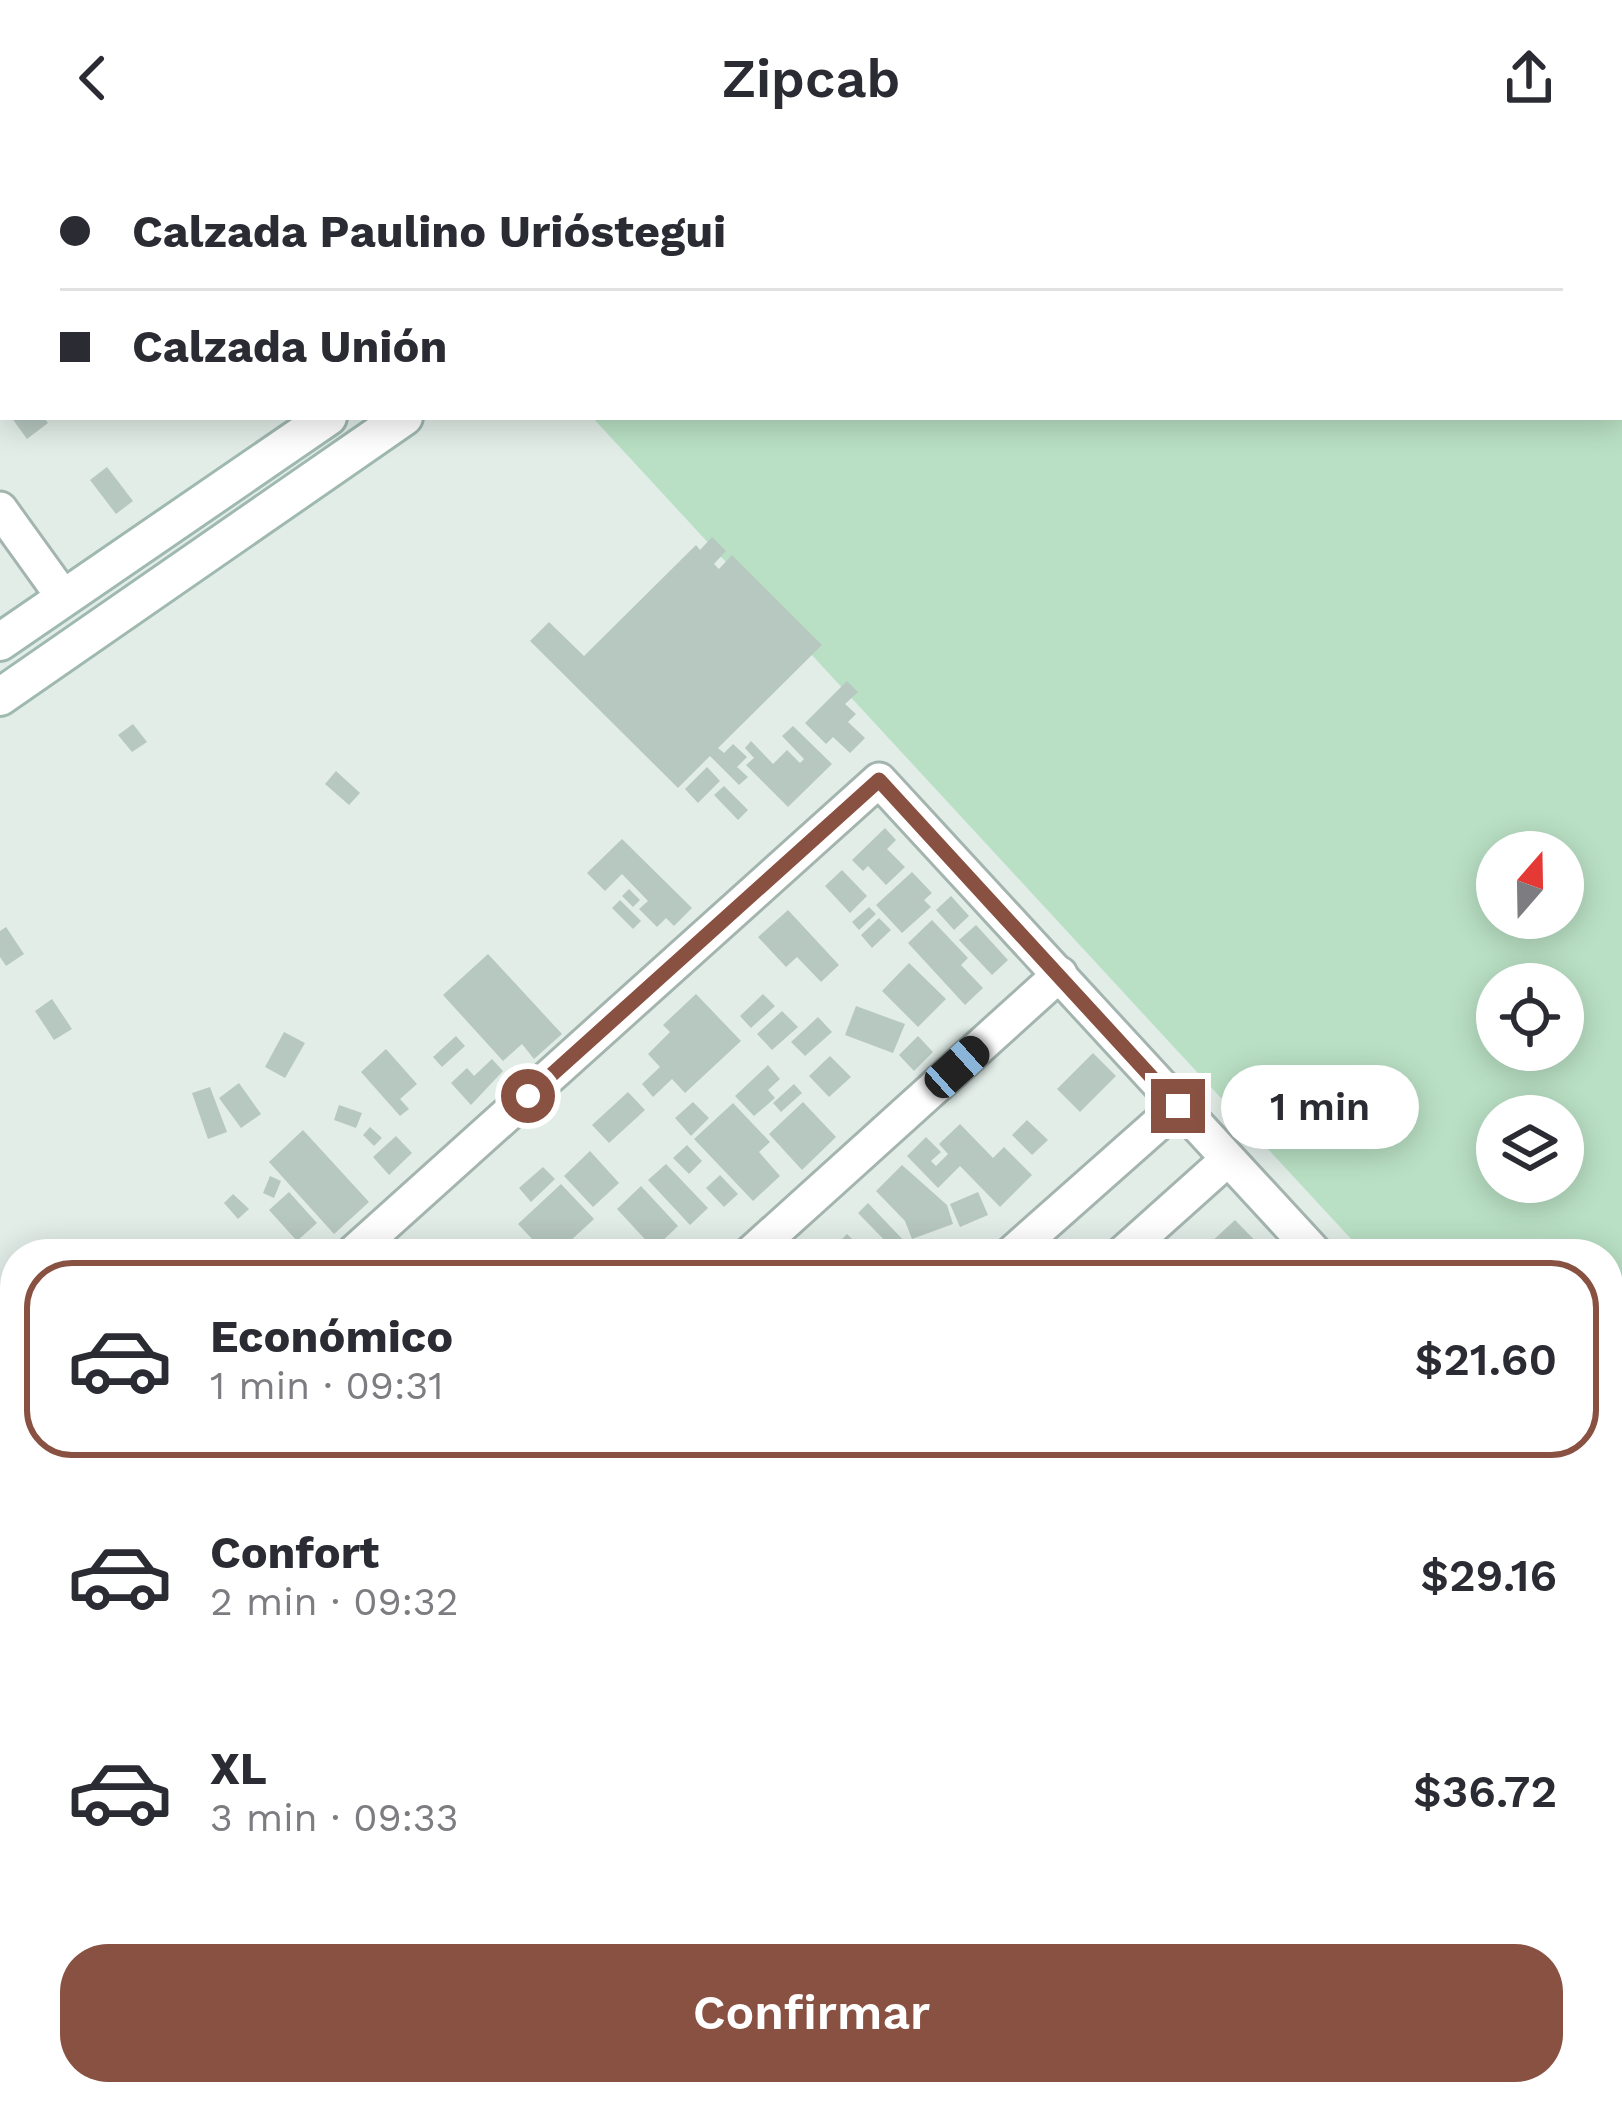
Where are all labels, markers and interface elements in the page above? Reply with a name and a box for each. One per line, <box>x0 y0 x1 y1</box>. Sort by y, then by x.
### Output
icon: back <box>60 45 126 111</box>
icon: share <box>1496 45 1562 111</box>
text: Zipcab <box>722 47 900 110</box>
text: Calzada Paulino Urióstegui <box>132 205 726 258</box>
text: Calzada Unión <box>132 320 447 373</box>
north arrow <box>1476 831 1584 939</box>
map controls <box>1476 831 1584 1203</box>
button: locate <box>1476 963 1584 1071</box>
car <box>918 1030 996 1104</box>
callout: 1 min <box>1220 1064 1418 1148</box>
route start <box>501 1069 555 1123</box>
route end <box>1151 1079 1205 1133</box>
text: 1 min <box>1270 1084 1370 1129</box>
button: layers <box>1476 1095 1584 1203</box>
icon: car <box>66 1305 174 1413</box>
text: Económico <box>210 1310 453 1363</box>
text: $21.60 <box>1415 1333 1557 1386</box>
text: 1 min · 09:31 <box>210 1363 443 1408</box>
icon: car <box>66 1521 174 1629</box>
text: Confort <box>210 1526 379 1579</box>
text: $29.16 <box>1420 1549 1557 1602</box>
text: 2 min · 09:32 <box>210 1579 458 1624</box>
icon: car <box>66 1737 174 1845</box>
text: XL <box>210 1742 267 1795</box>
text: $36.72 <box>1413 1765 1557 1818</box>
text: 3 min · 09:33 <box>210 1795 458 1840</box>
button: Confirmar <box>60 1944 1563 2082</box>

